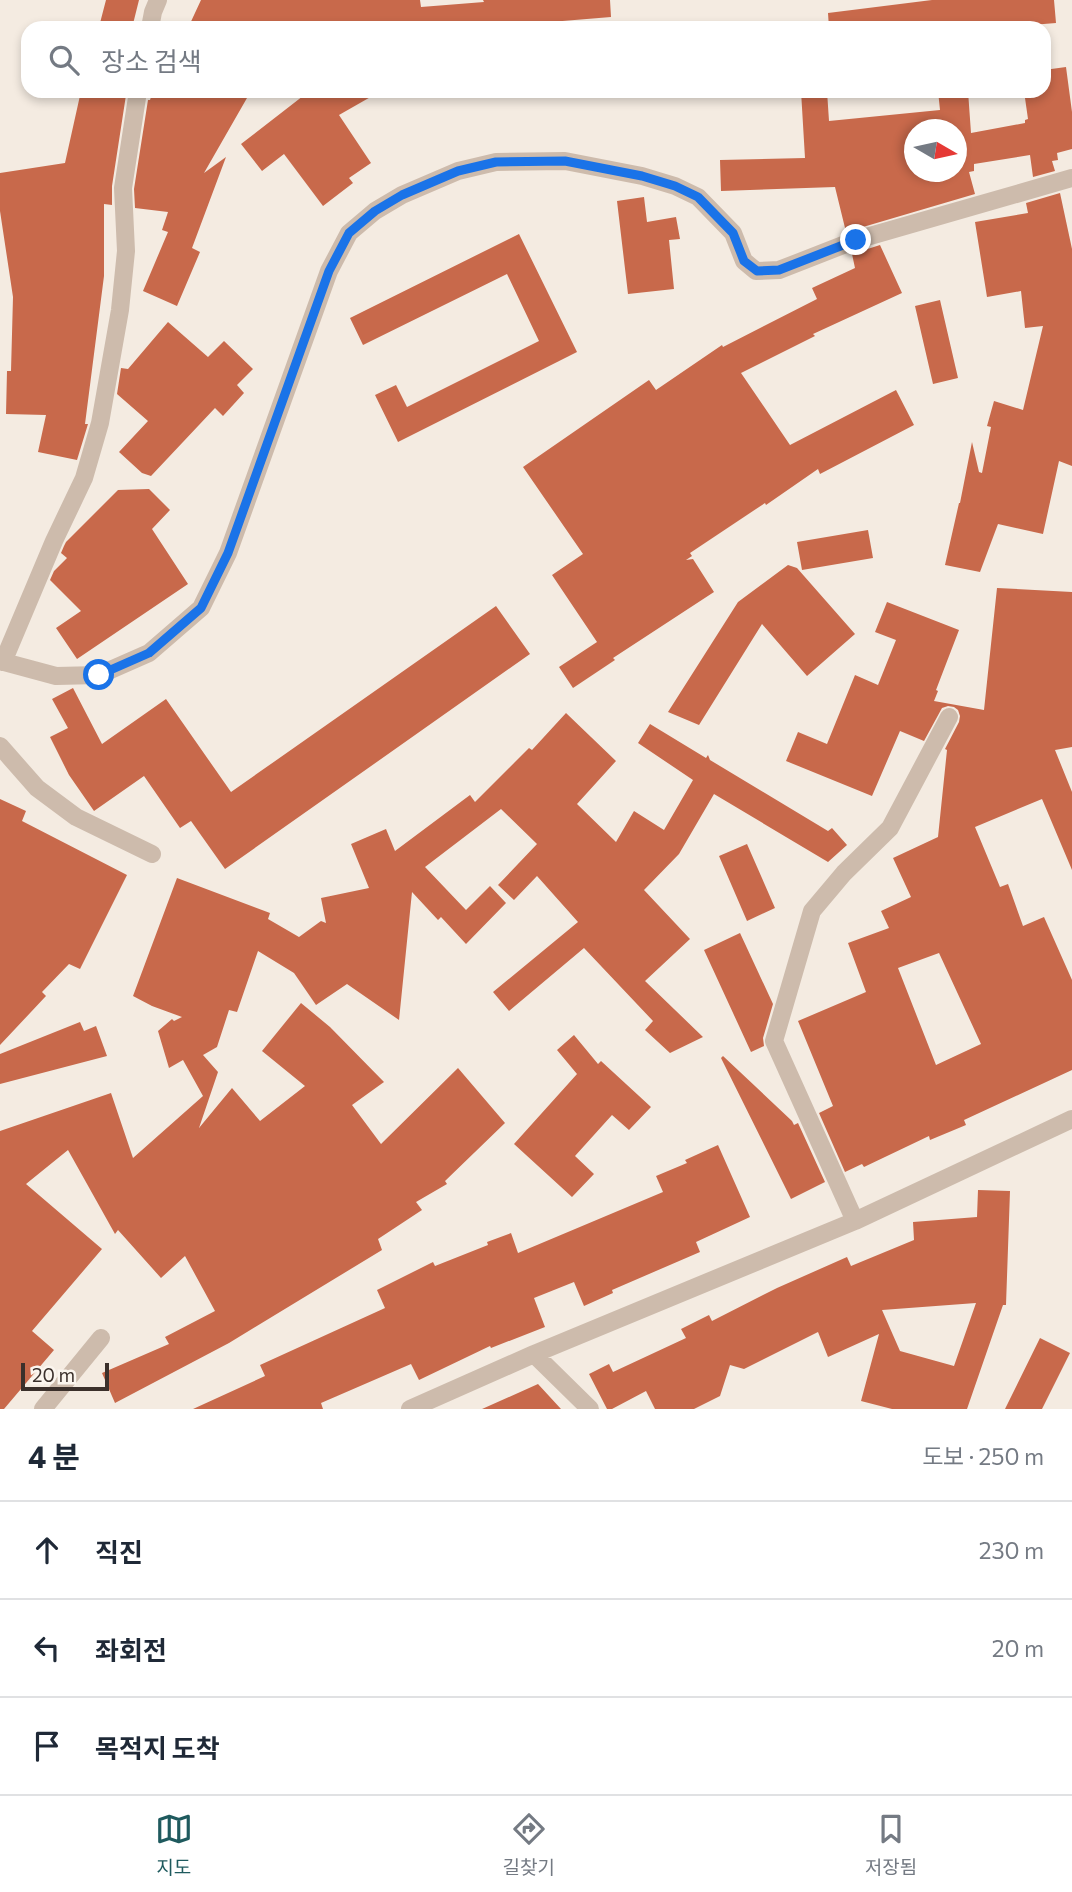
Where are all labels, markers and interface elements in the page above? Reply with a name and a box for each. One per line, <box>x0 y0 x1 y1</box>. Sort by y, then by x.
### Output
search box <box>21 21 1051 98</box>
icon: search <box>45 41 83 79</box>
text: 장소 검색 <box>101 45 202 76</box>
north arrow <box>904 119 967 182</box>
route end <box>840 224 871 255</box>
route start <box>83 659 114 690</box>
scale bar <box>21 1360 108 1392</box>
text: 20 m <box>32 1363 75 1386</box>
text: 4 분 <box>28 1437 80 1474</box>
text: 도보 · 250 m <box>922 1442 1044 1470</box>
icon: ahead <box>28 1531 66 1569</box>
text: 직진 <box>95 1536 143 1567</box>
text: 230 m <box>979 1536 1044 1564</box>
icon: left <box>28 1629 66 1667</box>
text: 좌회전 <box>95 1634 167 1665</box>
text: 20 m <box>992 1634 1044 1662</box>
icon: arrive <box>28 1727 66 1765</box>
text: 목적지 도착 <box>95 1732 220 1763</box>
tab: 지도 <box>155 1810 193 1879</box>
tab: 길찾기 <box>503 1810 555 1879</box>
tab: 저장됨 <box>865 1810 917 1879</box>

